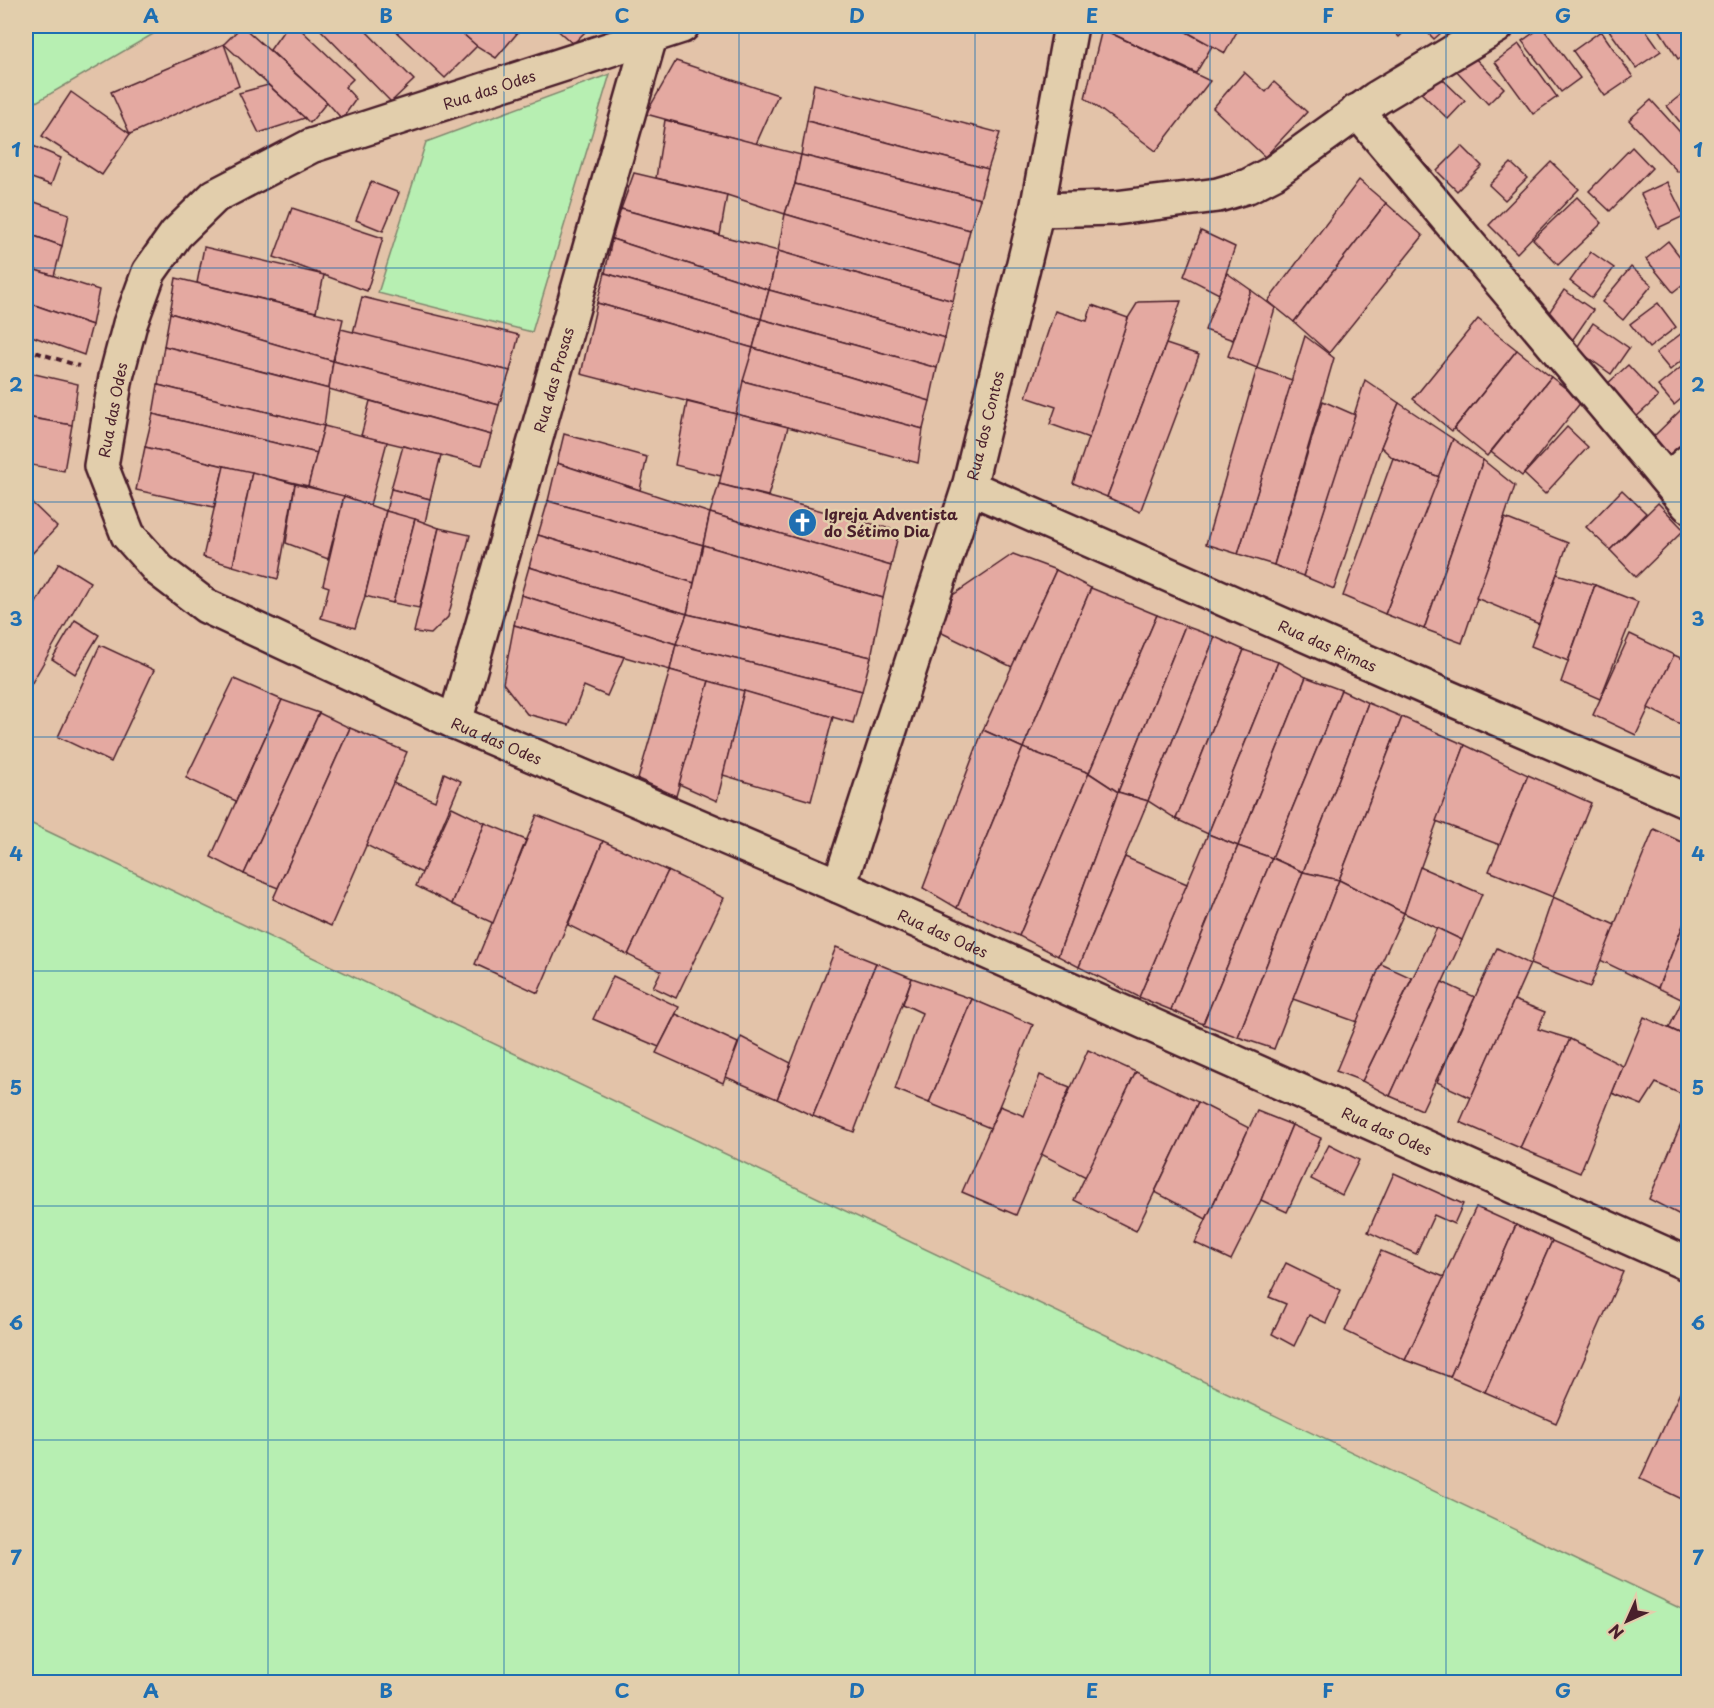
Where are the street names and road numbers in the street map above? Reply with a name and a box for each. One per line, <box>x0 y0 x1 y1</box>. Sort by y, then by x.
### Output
street label: Rua das Odes <box>440 63 539 115</box>
street label: Rua das Prosas <box>527 324 578 435</box>
street label: Rua das Odes <box>92 360 133 460</box>
street label: Rua dos Contos <box>960 368 1009 483</box>
street label: Rua das Rimas <box>1275 613 1381 676</box>
street label: Rua das Odes <box>448 710 546 770</box>
street label: Rua das Odes <box>894 902 992 963</box>
street label: Rua das Odes <box>1338 1100 1436 1160</box>

